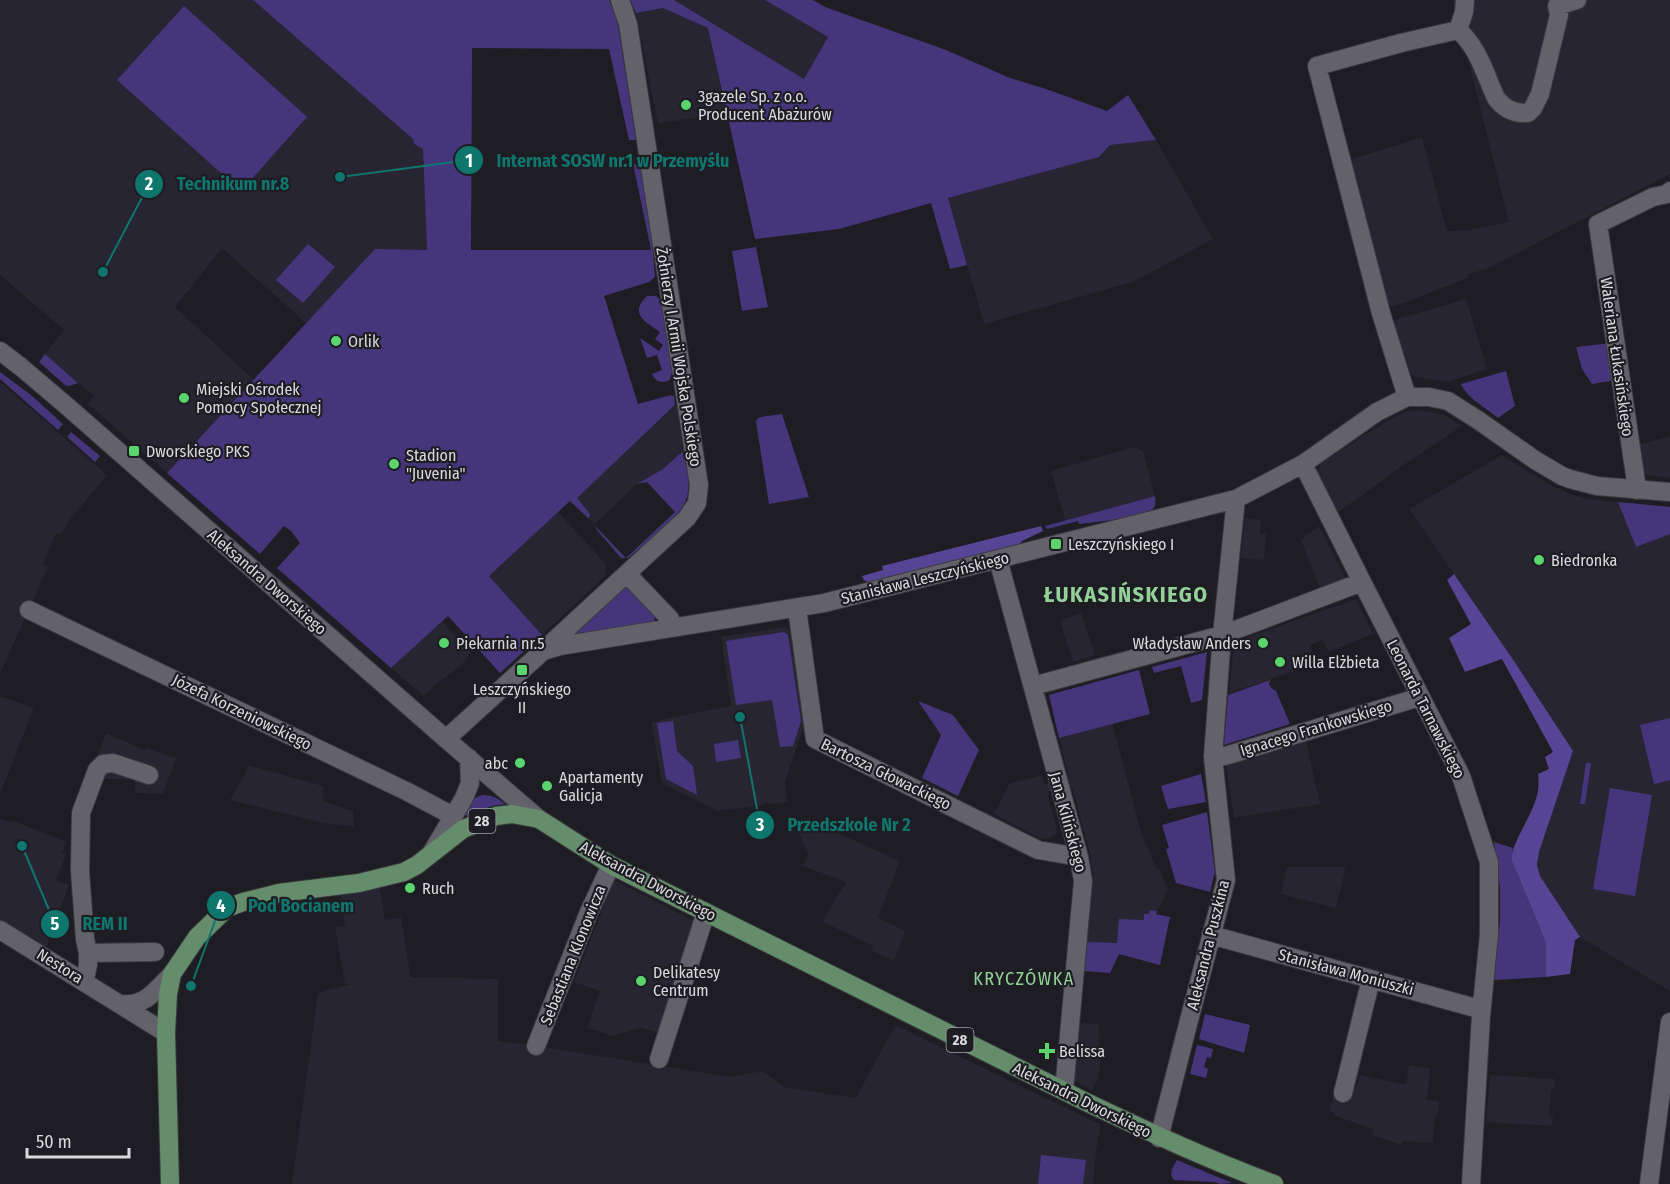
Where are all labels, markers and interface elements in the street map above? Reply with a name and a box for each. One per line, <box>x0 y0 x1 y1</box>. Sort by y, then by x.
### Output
place label: 3gazele Sp. z o.o. Producent Abażurów <box>698 87 832 124</box>
marker: 3gazele Sp. z o.o. Producent Abażurów <box>679 98 693 112</box>
callout: Internat SOSW nr.1 w Przemyślu <box>454 142 741 178</box>
text: 1 <box>465 150 473 172</box>
text: Internat SOSW nr.1 w Przemyślu <box>497 150 729 172</box>
callout: Technikum nr.8 <box>134 166 301 202</box>
text: 2 <box>144 173 153 195</box>
text: Technikum nr.8 <box>177 173 290 195</box>
street label: Żołnierzy I Armii Wojska Polskiego <box>652 246 706 468</box>
street label: Waleriana Łukasińskiego <box>1596 276 1638 438</box>
place label: Orlik <box>348 332 380 351</box>
marker: Orlik <box>329 334 343 348</box>
place label: Miejski Ośrodek Pomocy Społecznej <box>196 380 322 417</box>
marker: Miejski Ośrodek Pomocy Społecznej <box>177 391 191 405</box>
place label: Dworskiego PKS <box>146 442 250 461</box>
marker: Dworskiego PKS <box>127 444 141 458</box>
place label: Stadion "Juvenia" <box>406 446 466 483</box>
marker: Stadion "Juvenia" <box>387 457 401 471</box>
street label: Aleksandra Dworskiego <box>204 525 330 639</box>
place label: Leszczyńskiego I <box>1068 535 1174 554</box>
marker: Leszczyńskiego I <box>1049 537 1063 551</box>
street label: Stanisława Leszczyńskiego <box>839 548 1011 608</box>
place label: Biedronka <box>1551 551 1617 570</box>
marker: Biedronka <box>1532 553 1546 567</box>
district label: ŁUKASIŃSKIEGO <box>1043 581 1209 608</box>
place label: Piekarnia nr.5 <box>456 634 545 653</box>
place label: Władysław Anders <box>1132 634 1251 653</box>
marker: Piekarnia nr.5 <box>437 636 451 650</box>
marker: Władysław Anders <box>1256 636 1270 650</box>
street label: Leonarda Tarnawskiego <box>1383 636 1469 782</box>
place label: Willa Elżbieta <box>1292 653 1380 672</box>
marker: Willa Elżbieta <box>1273 655 1287 669</box>
marker: Leszczyńskiego II <box>515 663 529 677</box>
street label: Józefa Korzeniowskiego <box>169 670 315 754</box>
place label: Leszczyńskiego II <box>473 680 571 717</box>
street label: Ignacego Frankowskiego <box>1238 696 1394 760</box>
street label: Bartosza Głowackiego <box>818 734 954 814</box>
place label: abc <box>485 754 508 773</box>
marker: abc <box>513 756 527 770</box>
place label: Apartamenty Galicja <box>559 768 644 805</box>
street label: Jana Kilińskiego <box>1045 770 1091 874</box>
marker: Apartamenty Galicja <box>540 779 554 793</box>
callout: Przedszkole Nr 2 <box>745 807 923 843</box>
road number: 28 <box>468 809 496 833</box>
text: 3 <box>755 814 765 836</box>
text: Przedszkole Nr 2 <box>787 814 911 836</box>
street label: Aleksandra Dworskiego <box>577 837 719 925</box>
street label: Aleksandra Puszkina <box>1183 878 1233 1012</box>
place label: Ruch <box>422 879 454 898</box>
marker: Ruch <box>403 881 417 895</box>
street label: Sebastiana Klonowicza <box>536 882 610 1028</box>
callout: Pod Bocianem <box>206 887 366 923</box>
text: 4 <box>216 895 226 917</box>
text: Pod Bocianem <box>248 895 354 917</box>
callout: REM II <box>40 906 139 942</box>
text: 5 <box>51 913 60 935</box>
text: REM II <box>82 913 128 935</box>
street label: Nestora <box>33 944 87 988</box>
street label: Stanisława Moniuszki <box>1276 945 1416 999</box>
place label: Delikatesy Centrum <box>653 963 721 1000</box>
district label: KRYCZÓWKA <box>973 968 1075 990</box>
marker: Delikatesy Centrum <box>634 974 648 988</box>
road number: 28 <box>946 1028 974 1052</box>
place label: Belissa <box>1059 1042 1105 1061</box>
marker: Belissa <box>1040 1044 1054 1058</box>
street label: Aleksandra Dworskiego <box>1010 1058 1154 1142</box>
scale bar <box>27 1121 129 1159</box>
text: 50 m <box>36 1131 72 1153</box>

